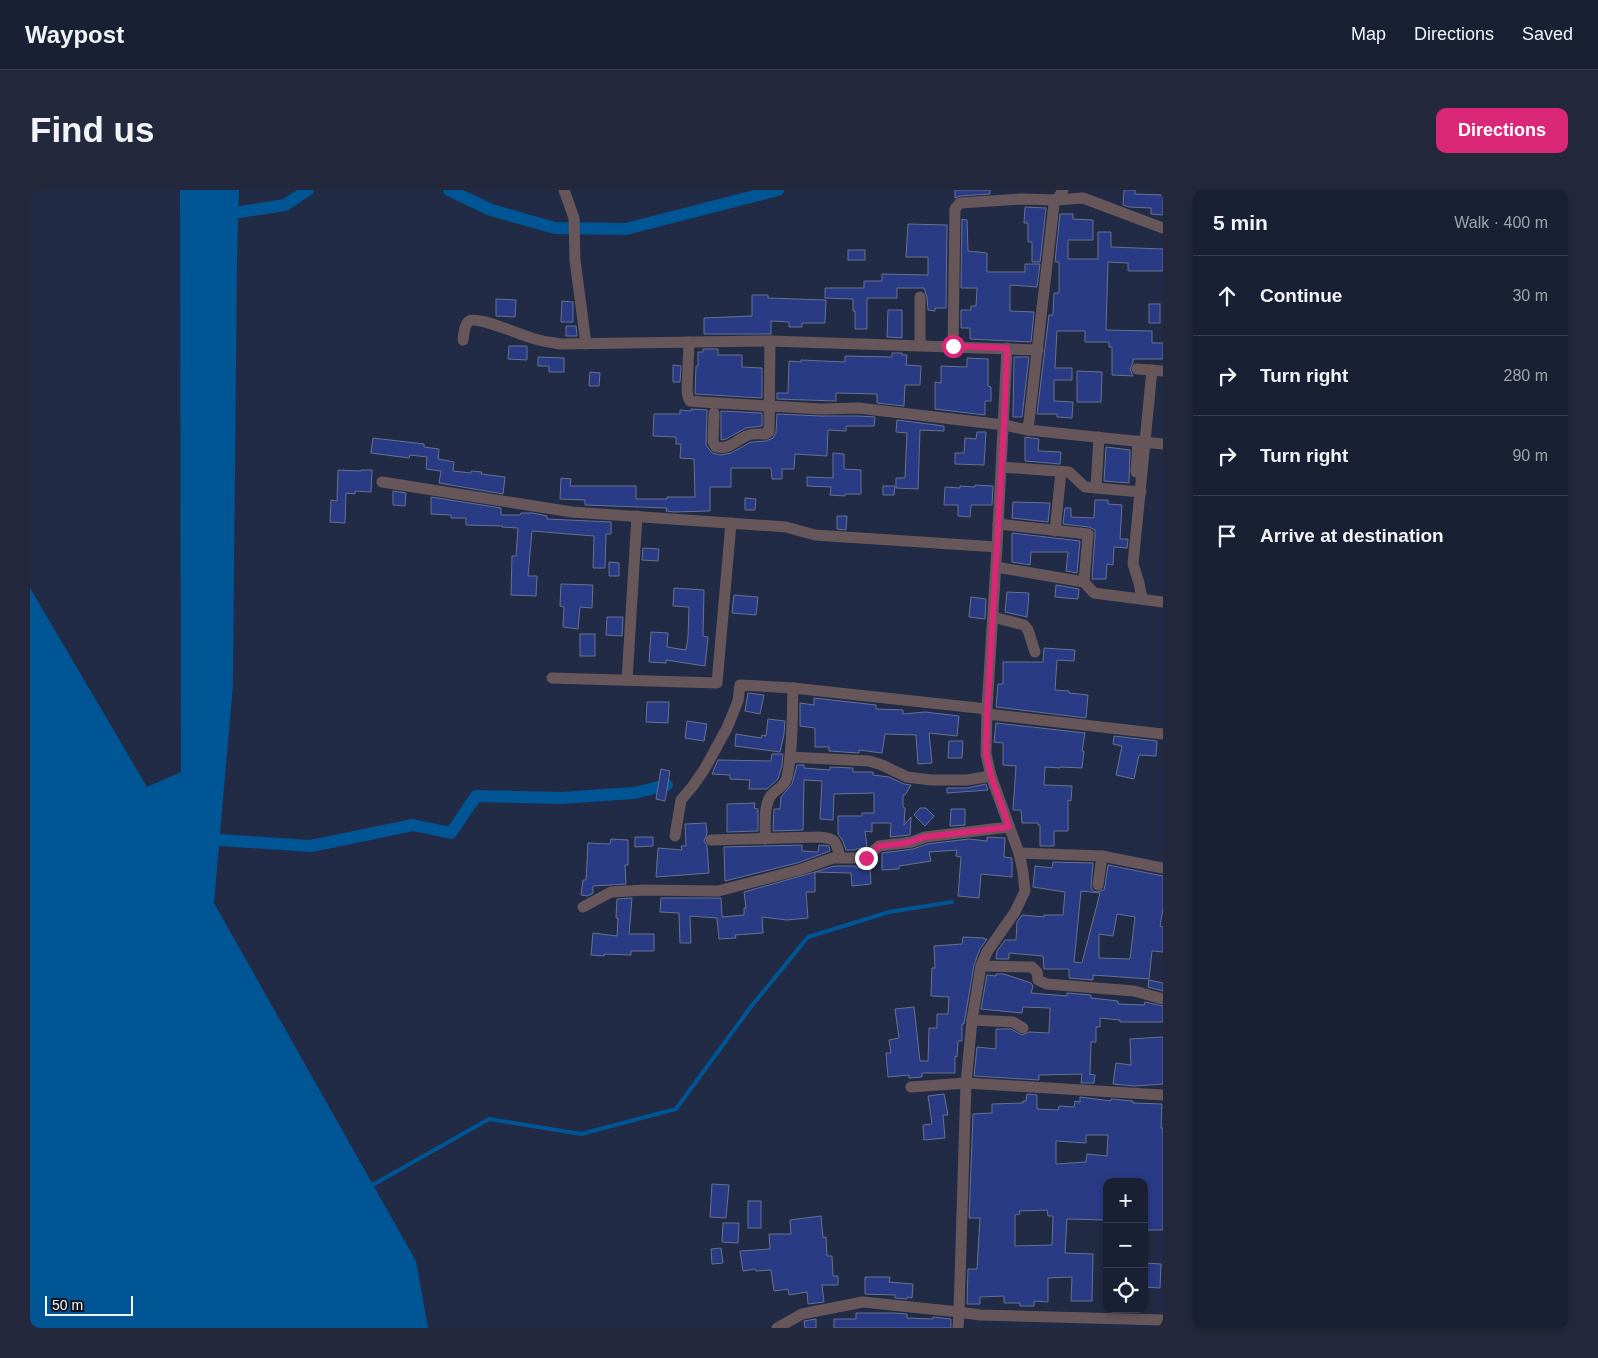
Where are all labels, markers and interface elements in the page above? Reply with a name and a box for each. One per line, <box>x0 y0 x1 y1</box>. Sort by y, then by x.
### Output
text: Waypost <box>25 21 124 48</box>
text: Map <box>1351 24 1386 44</box>
text: Directions <box>1414 24 1494 44</box>
text: Saved <box>1522 24 1573 44</box>
button: Directions <box>1436 108 1568 153</box>
text: Find us <box>30 110 154 149</box>
text: 5 min <box>1213 211 1268 234</box>
text: Walk · 400 m <box>1454 214 1548 231</box>
icon: ahead <box>1213 282 1241 310</box>
text: Continue <box>1260 285 1342 306</box>
text: 30 m <box>1512 287 1548 304</box>
route start <box>942 335 965 358</box>
icon: right <box>1213 362 1241 390</box>
text: Turn right <box>1260 365 1348 386</box>
text: 280 m <box>1504 367 1548 384</box>
icon: right <box>1213 442 1241 470</box>
text: Turn right <box>1260 445 1348 466</box>
text: 90 m <box>1512 447 1548 464</box>
icon: arrive <box>1213 522 1241 550</box>
text: Arrive at destination <box>1260 525 1444 546</box>
route end <box>855 847 878 870</box>
map controls <box>1103 1178 1148 1313</box>
button: + <box>1103 1178 1148 1223</box>
button: − <box>1103 1223 1148 1268</box>
button: locate <box>1103 1268 1148 1313</box>
scale bar <box>45 1293 132 1316</box>
text: 50 m <box>52 1297 83 1313</box>

